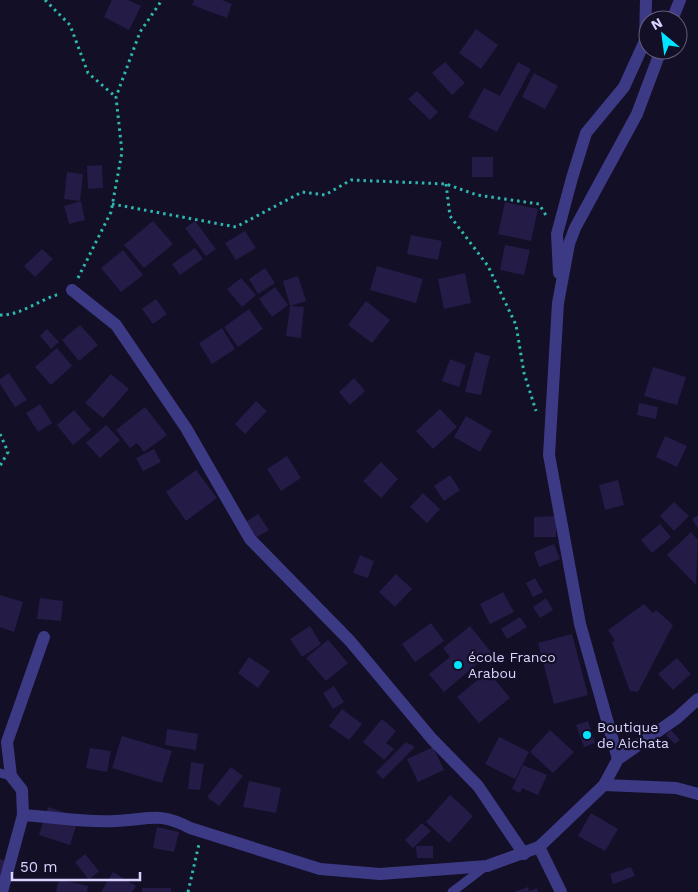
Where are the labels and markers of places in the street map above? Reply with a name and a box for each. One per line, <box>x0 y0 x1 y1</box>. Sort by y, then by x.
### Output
place label: école Franco Arabou <box>468 649 556 681</box>
marker: école Franco Arabou <box>452 659 464 671</box>
place label: Boutique de Aichata <box>597 719 669 751</box>
marker: Boutique de Aichata <box>581 729 593 741</box>

